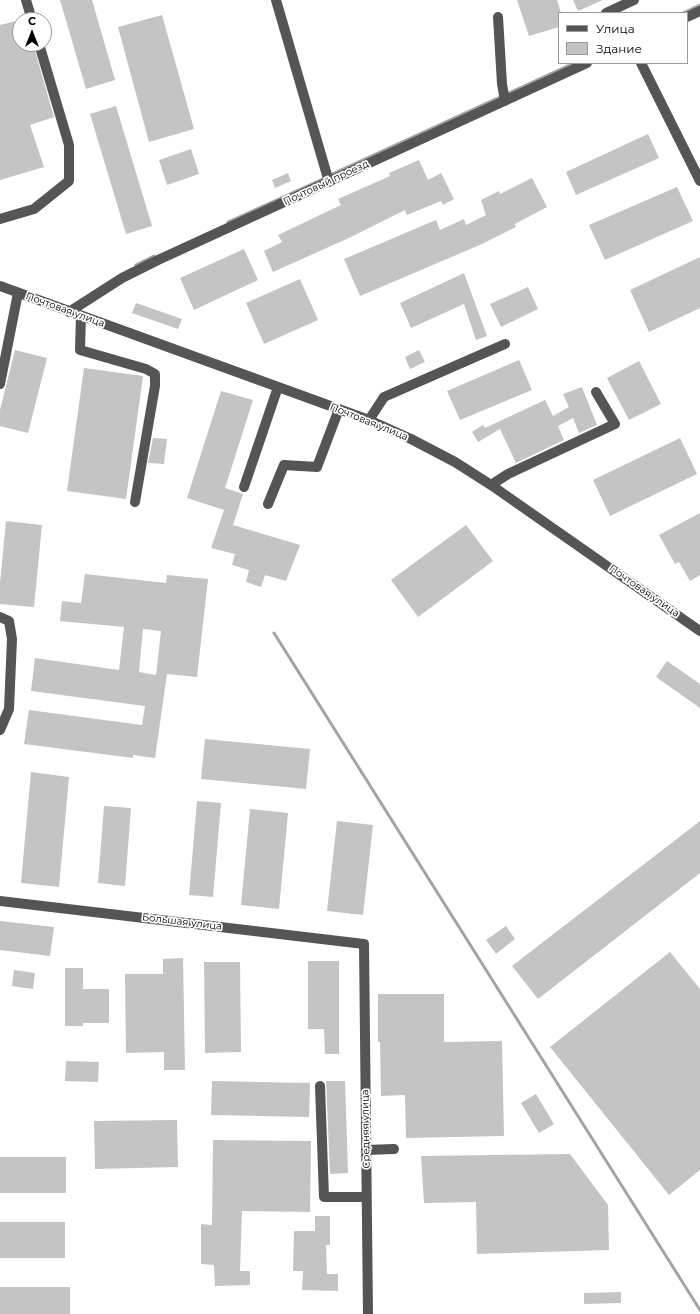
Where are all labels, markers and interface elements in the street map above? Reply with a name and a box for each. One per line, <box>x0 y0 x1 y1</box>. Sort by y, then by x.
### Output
north arrow <box>12 12 52 52</box>
legend <box>558 12 688 64</box>
text: С <box>28 14 36 28</box>
text: Улица <box>596 21 635 36</box>
text: Здание <box>596 41 642 56</box>
street label: Почтовый проезд <box>281 158 371 208</box>
street label: Почтовая улица <box>24 290 106 330</box>
street label: Почтовая улица <box>328 401 410 443</box>
street label: Почтовая улица <box>606 562 682 620</box>
street label: Большая улица <box>141 911 223 933</box>
street label: Средняя улица <box>359 1089 373 1169</box>

